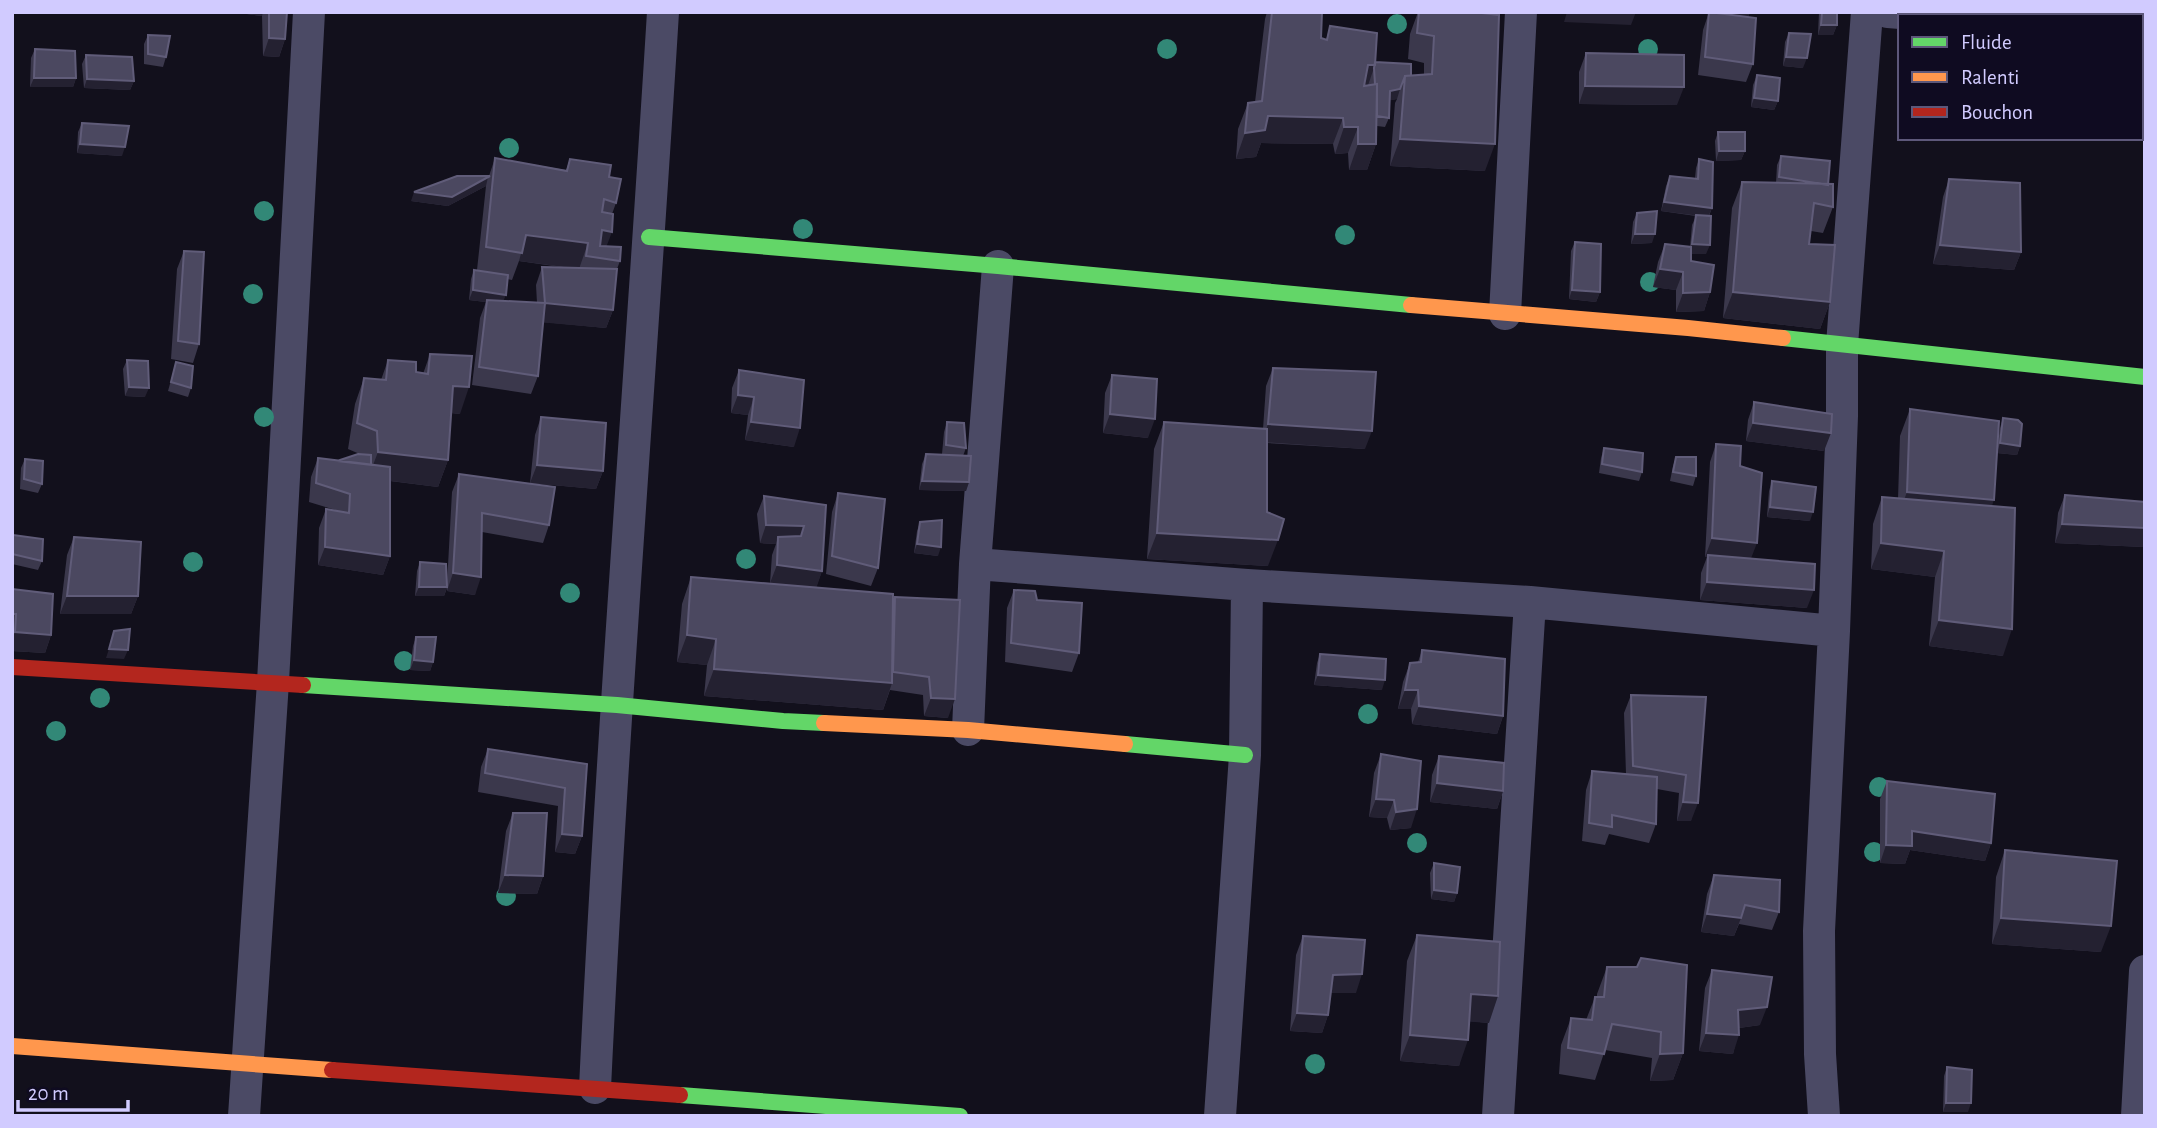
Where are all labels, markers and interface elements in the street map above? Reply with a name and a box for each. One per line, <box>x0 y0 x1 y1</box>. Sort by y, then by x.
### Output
legend <box>1898 14 2143 140</box>
text: Fluide <box>1961 32 2012 53</box>
text: Ralenti <box>1961 67 2019 88</box>
text: Bouchon <box>1961 102 2033 123</box>
scale bar <box>18 1068 128 1112</box>
text: 20 m <box>28 1083 69 1104</box>

